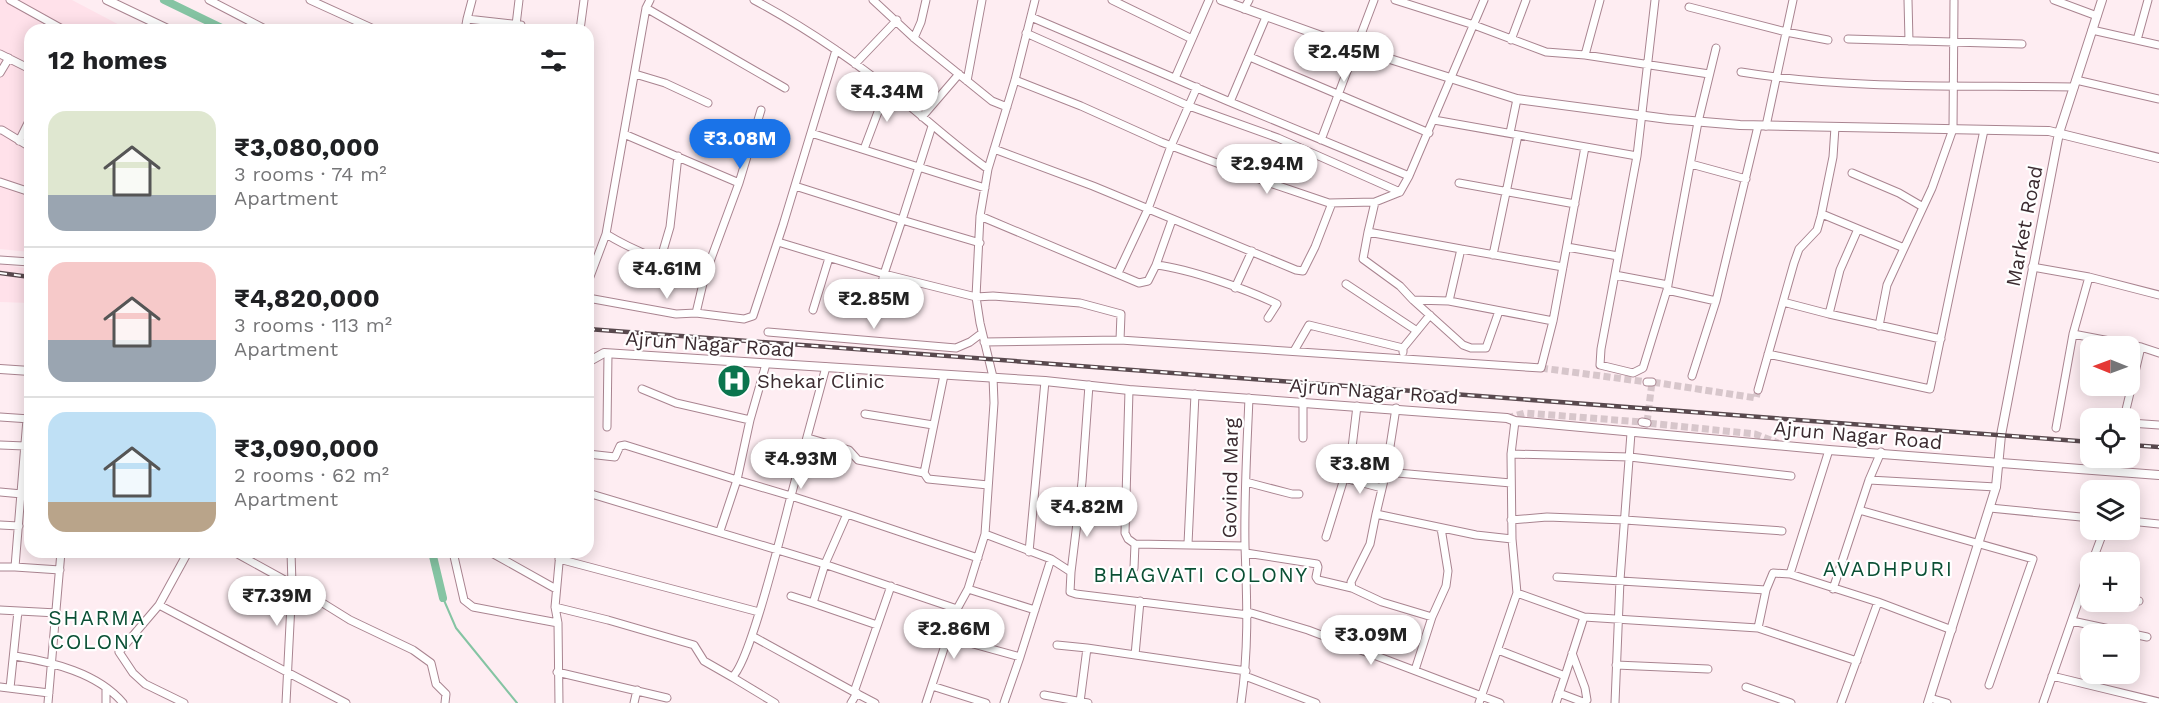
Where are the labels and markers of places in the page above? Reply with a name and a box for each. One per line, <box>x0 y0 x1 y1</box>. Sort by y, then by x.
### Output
pin: ₹2.45M <box>1295 32 1393 83</box>
pin: ₹4.34M <box>838 72 936 123</box>
pin: ₹3.08M <box>691 119 789 170</box>
pin: ₹2.94M <box>1218 144 1316 195</box>
pin: ₹4.61M <box>618 249 716 300</box>
pin: ₹2.85M <box>825 279 923 330</box>
hospital icon: Shekar Clinic <box>716 363 752 399</box>
place label: Shekar Clinic <box>757 369 885 393</box>
pin: ₹4.93M <box>752 439 850 490</box>
pin: ₹3.8M <box>1318 444 1402 495</box>
pin: ₹4.82M <box>1038 487 1136 538</box>
pin: ₹7.39M <box>228 576 326 627</box>
pin: ₹2.86M <box>905 609 1003 660</box>
pin: ₹3.09M <box>1322 615 1420 666</box>

